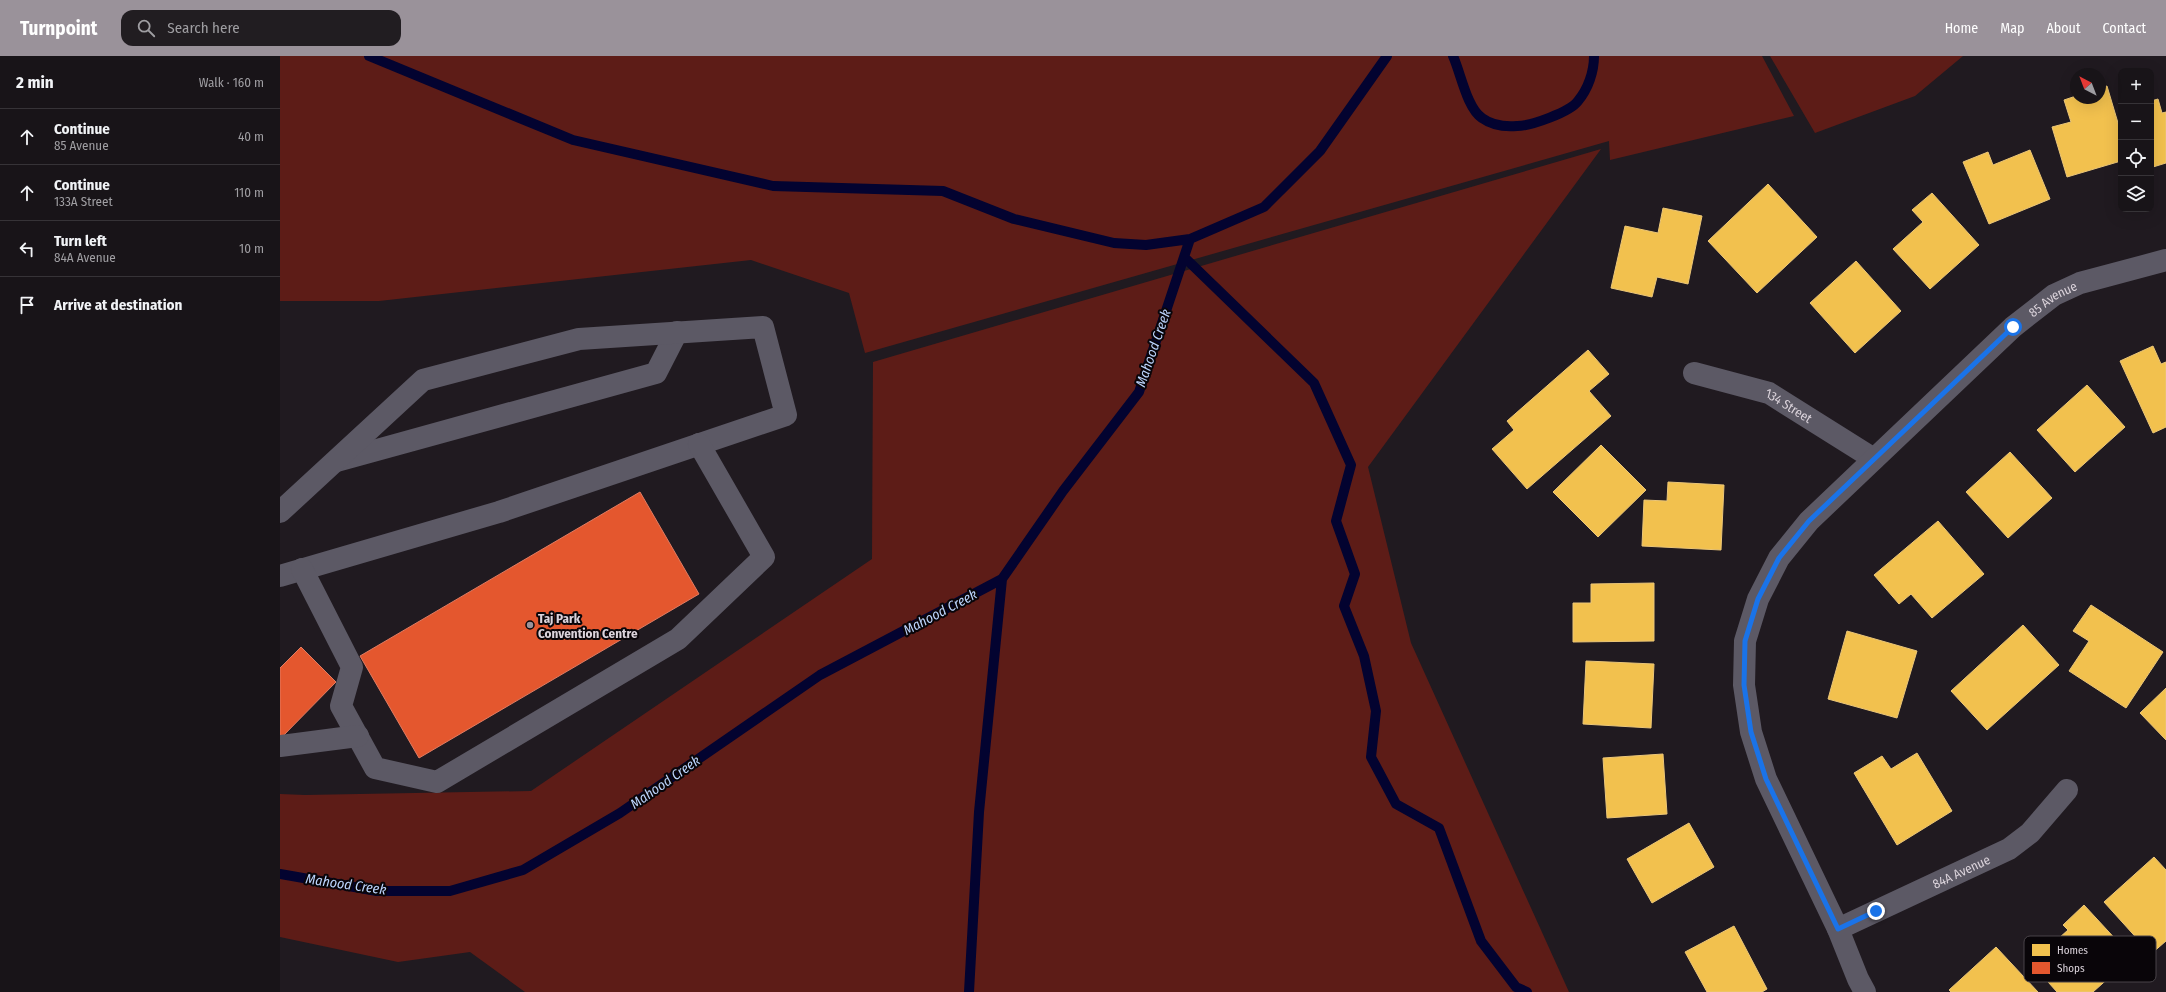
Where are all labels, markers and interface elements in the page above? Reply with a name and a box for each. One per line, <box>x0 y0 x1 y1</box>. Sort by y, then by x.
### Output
search box <box>121 10 401 46</box>
text: Turnpoint <box>20 17 97 40</box>
icon: search <box>135 17 157 39</box>
text: Search here <box>167 19 240 37</box>
text: Home <box>1945 20 1978 37</box>
text: Map <box>2000 20 2024 37</box>
text: About <box>2046 20 2081 37</box>
text: Contact <box>2103 20 2146 37</box>
north arrow <box>2070 68 2106 104</box>
map controls <box>2118 68 2154 212</box>
button: + <box>2118 68 2154 104</box>
text: 2 min <box>16 72 54 93</box>
text: Walk · 160 m <box>199 75 264 90</box>
button: − <box>2118 104 2154 140</box>
text: Continue <box>54 120 110 138</box>
icon: ahead <box>16 126 38 148</box>
text: 40 m <box>238 129 264 144</box>
text: 85 Avenue <box>54 138 109 153</box>
button: locate <box>2118 140 2154 176</box>
text: Continue <box>54 176 110 194</box>
button: layers <box>2118 176 2154 212</box>
icon: ahead <box>16 182 38 204</box>
text: 110 m <box>234 185 264 200</box>
text: 133A Street <box>54 194 113 209</box>
text: Turn left <box>54 232 107 250</box>
icon: left <box>16 238 38 260</box>
text: 10 m <box>239 241 264 256</box>
text: 84A Avenue <box>54 250 116 265</box>
street label: 85 Avenue <box>2026 278 2079 320</box>
icon: arrive <box>16 294 38 316</box>
text: Arrive at destination <box>54 296 182 314</box>
water label: Mahood Creek <box>1132 307 1175 389</box>
route start <box>2004 318 2022 336</box>
street label: 134 Street <box>1764 386 1815 427</box>
water label: Mahood Creek <box>900 586 980 639</box>
place label: Taj Park Convention Centre <box>538 611 638 641</box>
marker: Taj Park Convention Centre <box>525 620 535 630</box>
water label: Mahood Creek <box>627 752 704 813</box>
street label: 84A Avenue <box>1930 852 1993 892</box>
water label: Mahood Creek <box>305 870 387 899</box>
route end <box>1867 902 1885 920</box>
legend <box>2024 936 2156 982</box>
text: Homes <box>2057 944 2088 957</box>
text: Shops <box>2057 962 2085 975</box>

